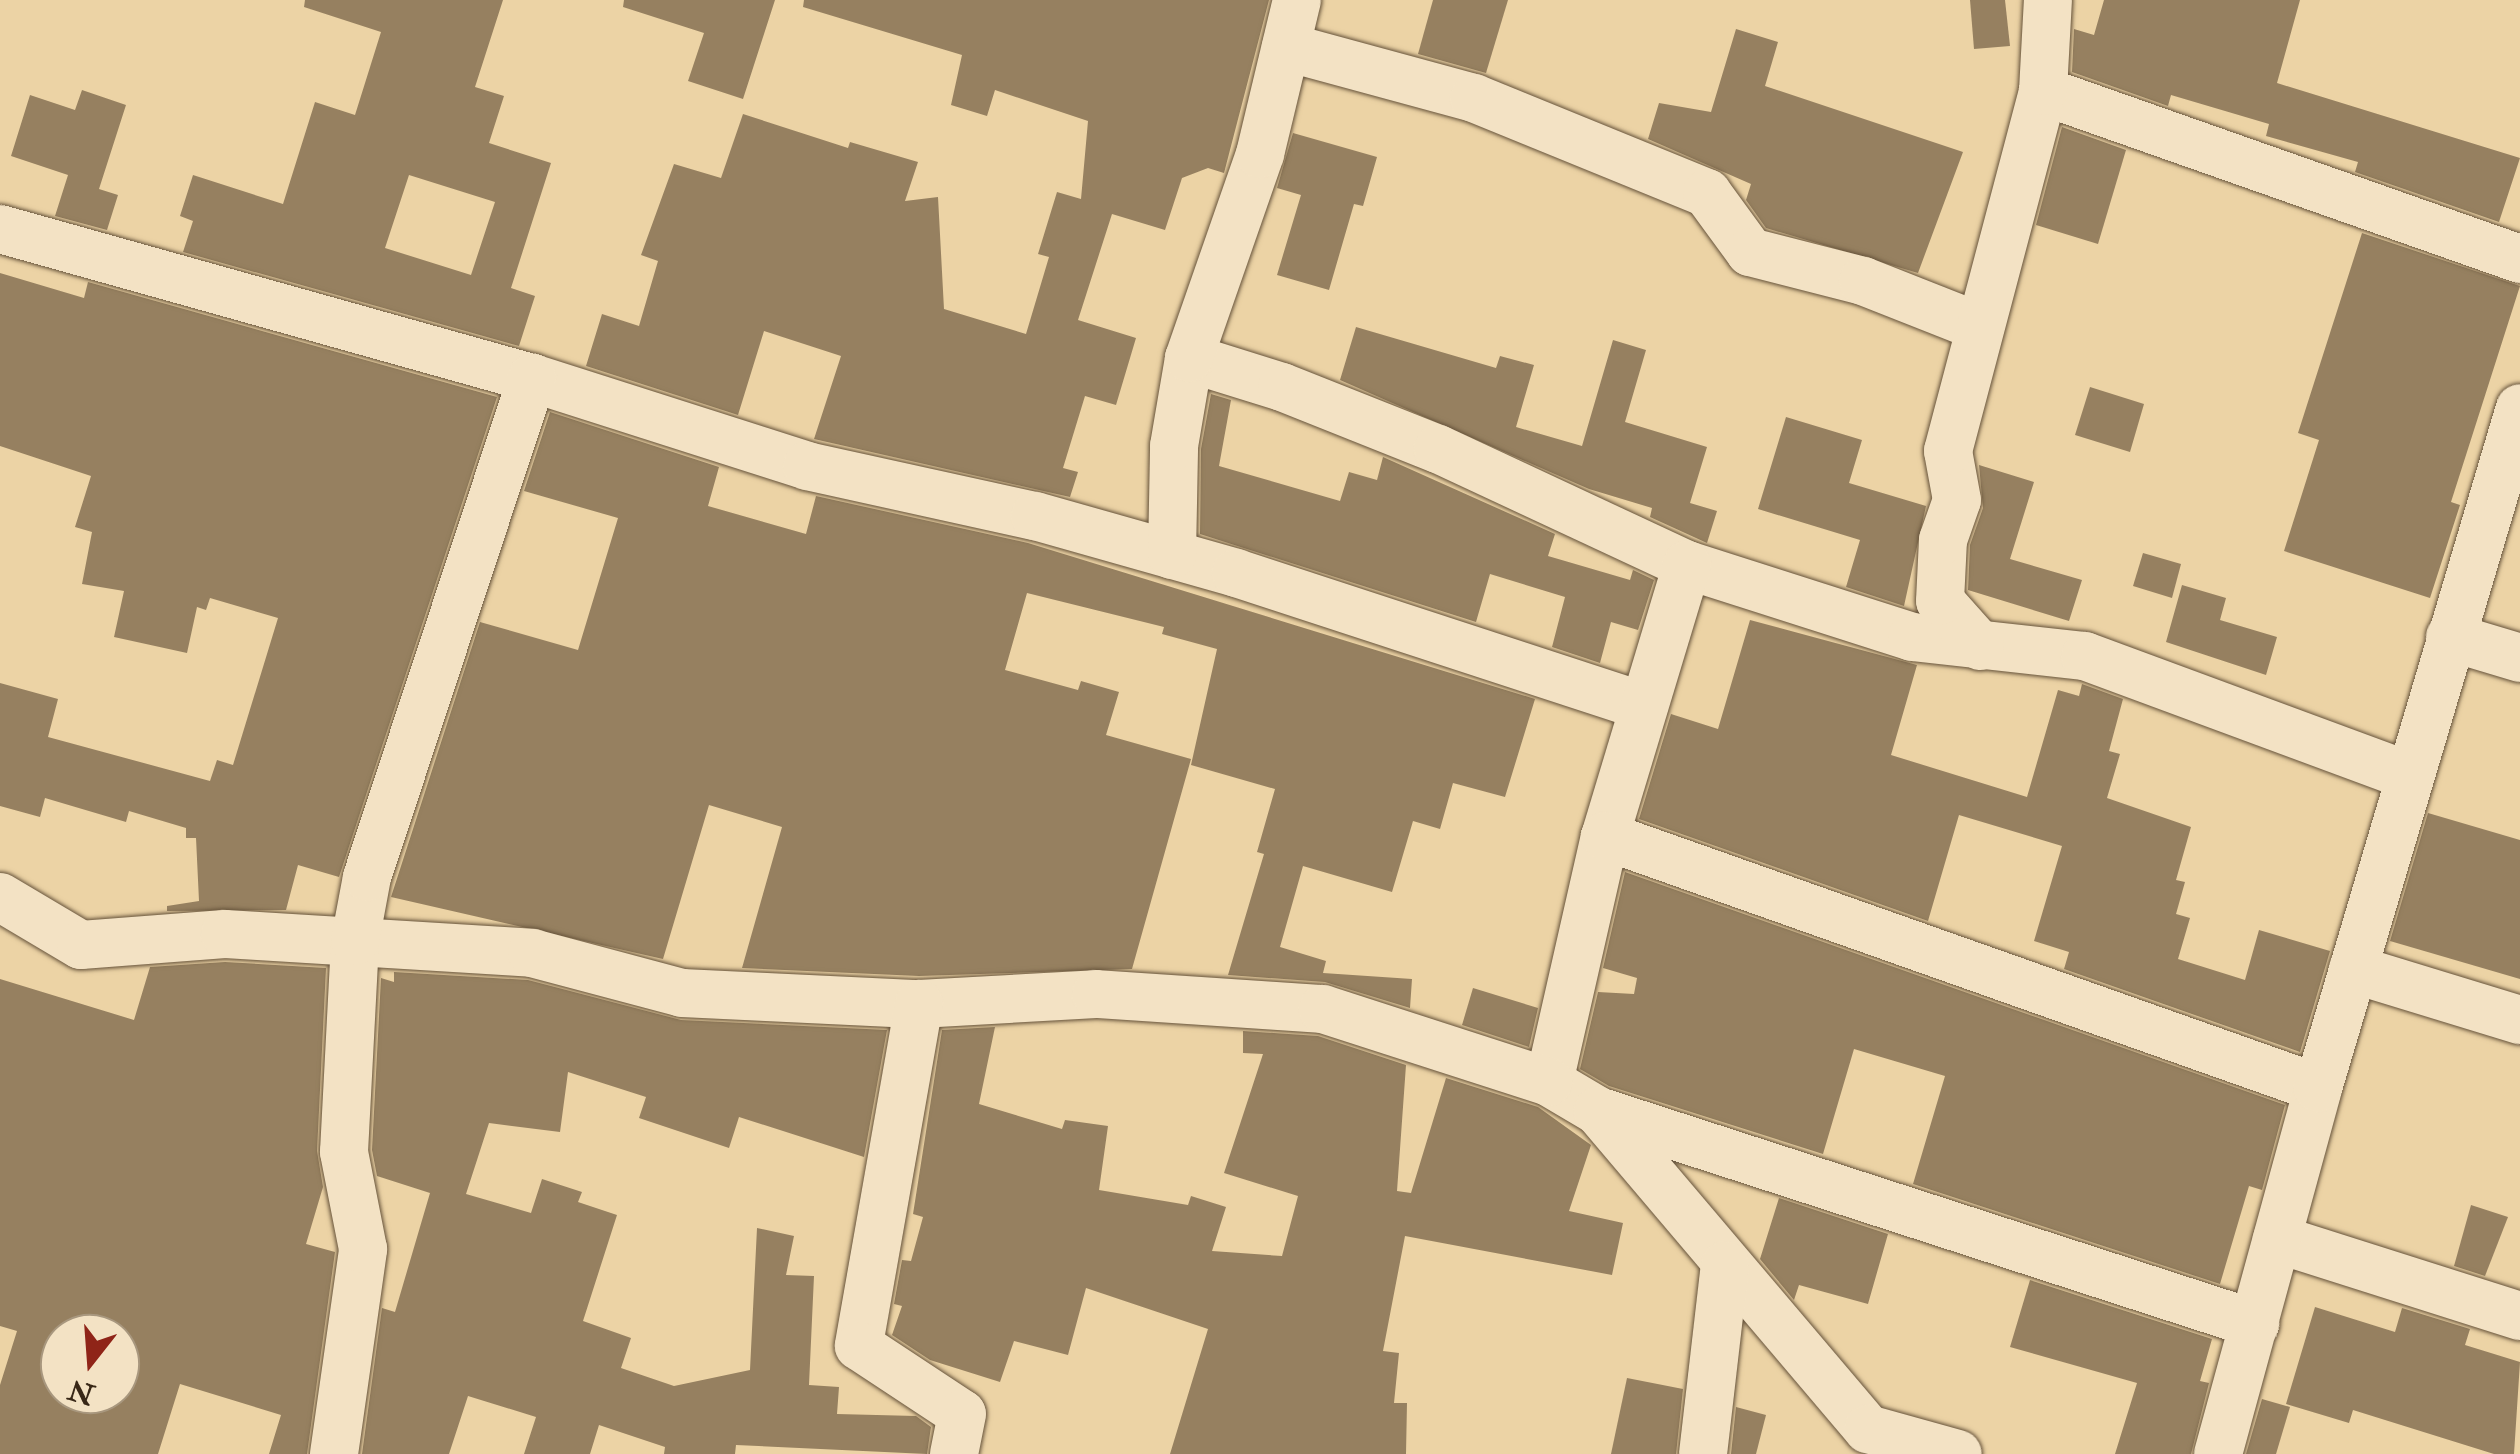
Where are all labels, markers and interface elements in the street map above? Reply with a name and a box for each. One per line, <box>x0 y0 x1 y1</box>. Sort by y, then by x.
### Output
north arrow <box>40 1314 140 1414</box>
text: N <box>65 1371 99 1412</box>

